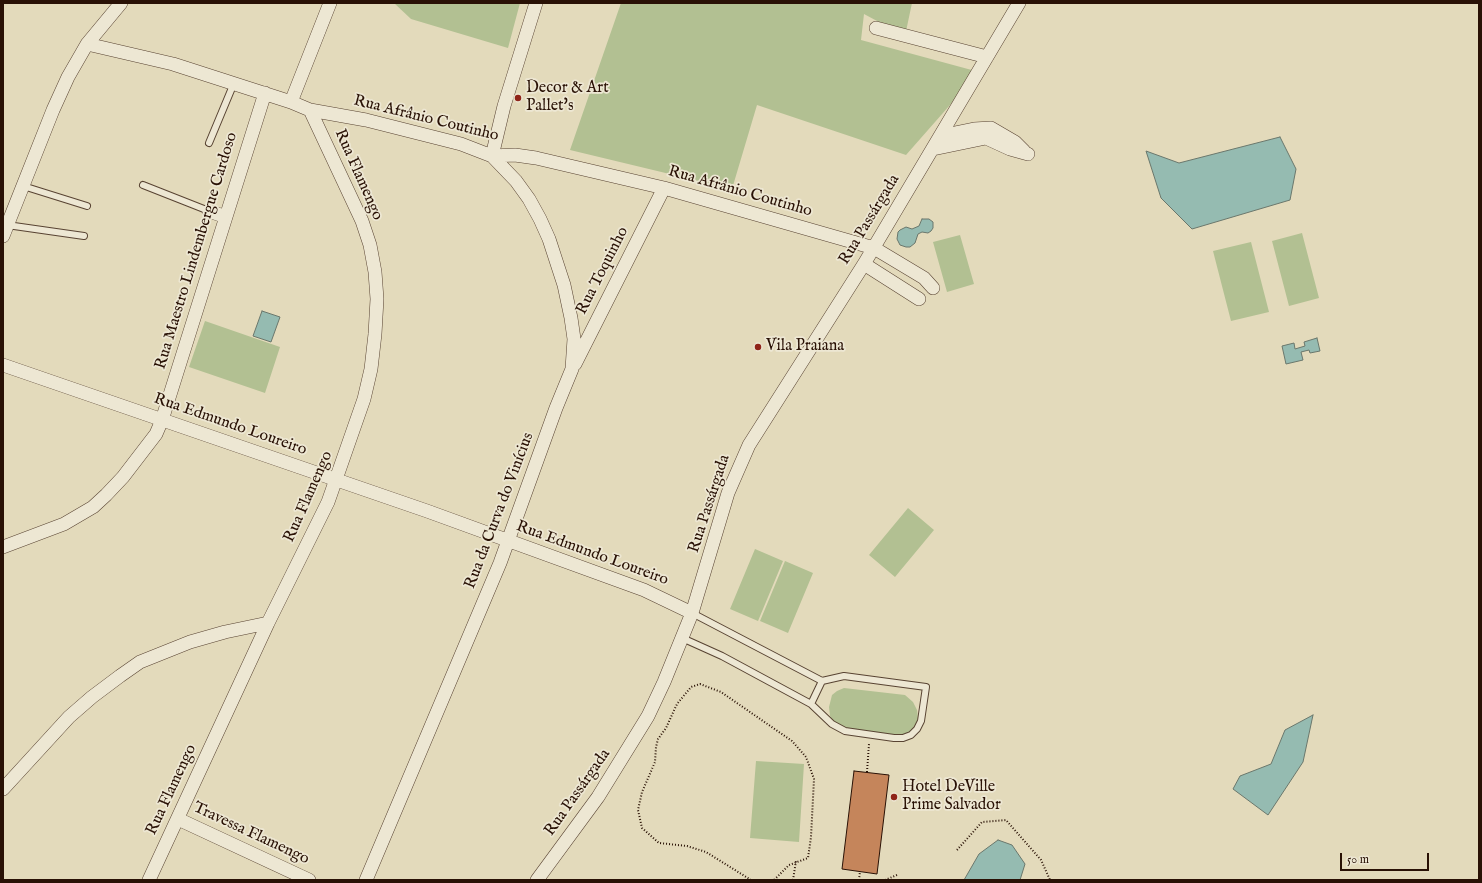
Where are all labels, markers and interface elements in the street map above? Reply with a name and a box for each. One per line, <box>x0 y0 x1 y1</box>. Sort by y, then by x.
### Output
place label: Decor & Art Pallet's <box>526 79 609 117</box>
street label: Rua Afrânio Coutinho <box>352 92 500 146</box>
marker: Decor & Art Pallet's <box>513 93 523 103</box>
street label: Rua Flamengo <box>329 126 387 224</box>
street label: Rua Maestro Lindembergue Cardoso <box>152 130 242 372</box>
street label: Rua Afrânio Coutinho <box>666 162 814 222</box>
street label: Rua Passárgada <box>836 171 904 269</box>
street label: Rua Toquinho <box>573 224 633 318</box>
place label: Vila Praiana <box>766 337 844 357</box>
marker: Vila Praiana <box>753 342 763 352</box>
street label: Rua Edmundo Loureiro <box>151 390 309 460</box>
street label: Rua da Curva do Vinícius <box>461 430 539 592</box>
street label: Rua Flamengo <box>280 448 338 546</box>
street label: Rua Passárgada <box>685 453 735 555</box>
street label: Rua Edmundo Loureiro <box>513 518 671 590</box>
street label: Rua Flamengo <box>143 742 201 838</box>
street label: Rua Passárgada <box>541 746 615 840</box>
place label: Hotel DeVille Prime Salvador <box>902 778 1001 816</box>
marker: Hotel DeVille Prime Salvador <box>889 792 899 802</box>
street label: Travessa Flamengo <box>190 799 312 869</box>
scale bar <box>1342 845 1431 871</box>
text: 50 m <box>1347 852 1369 867</box>

